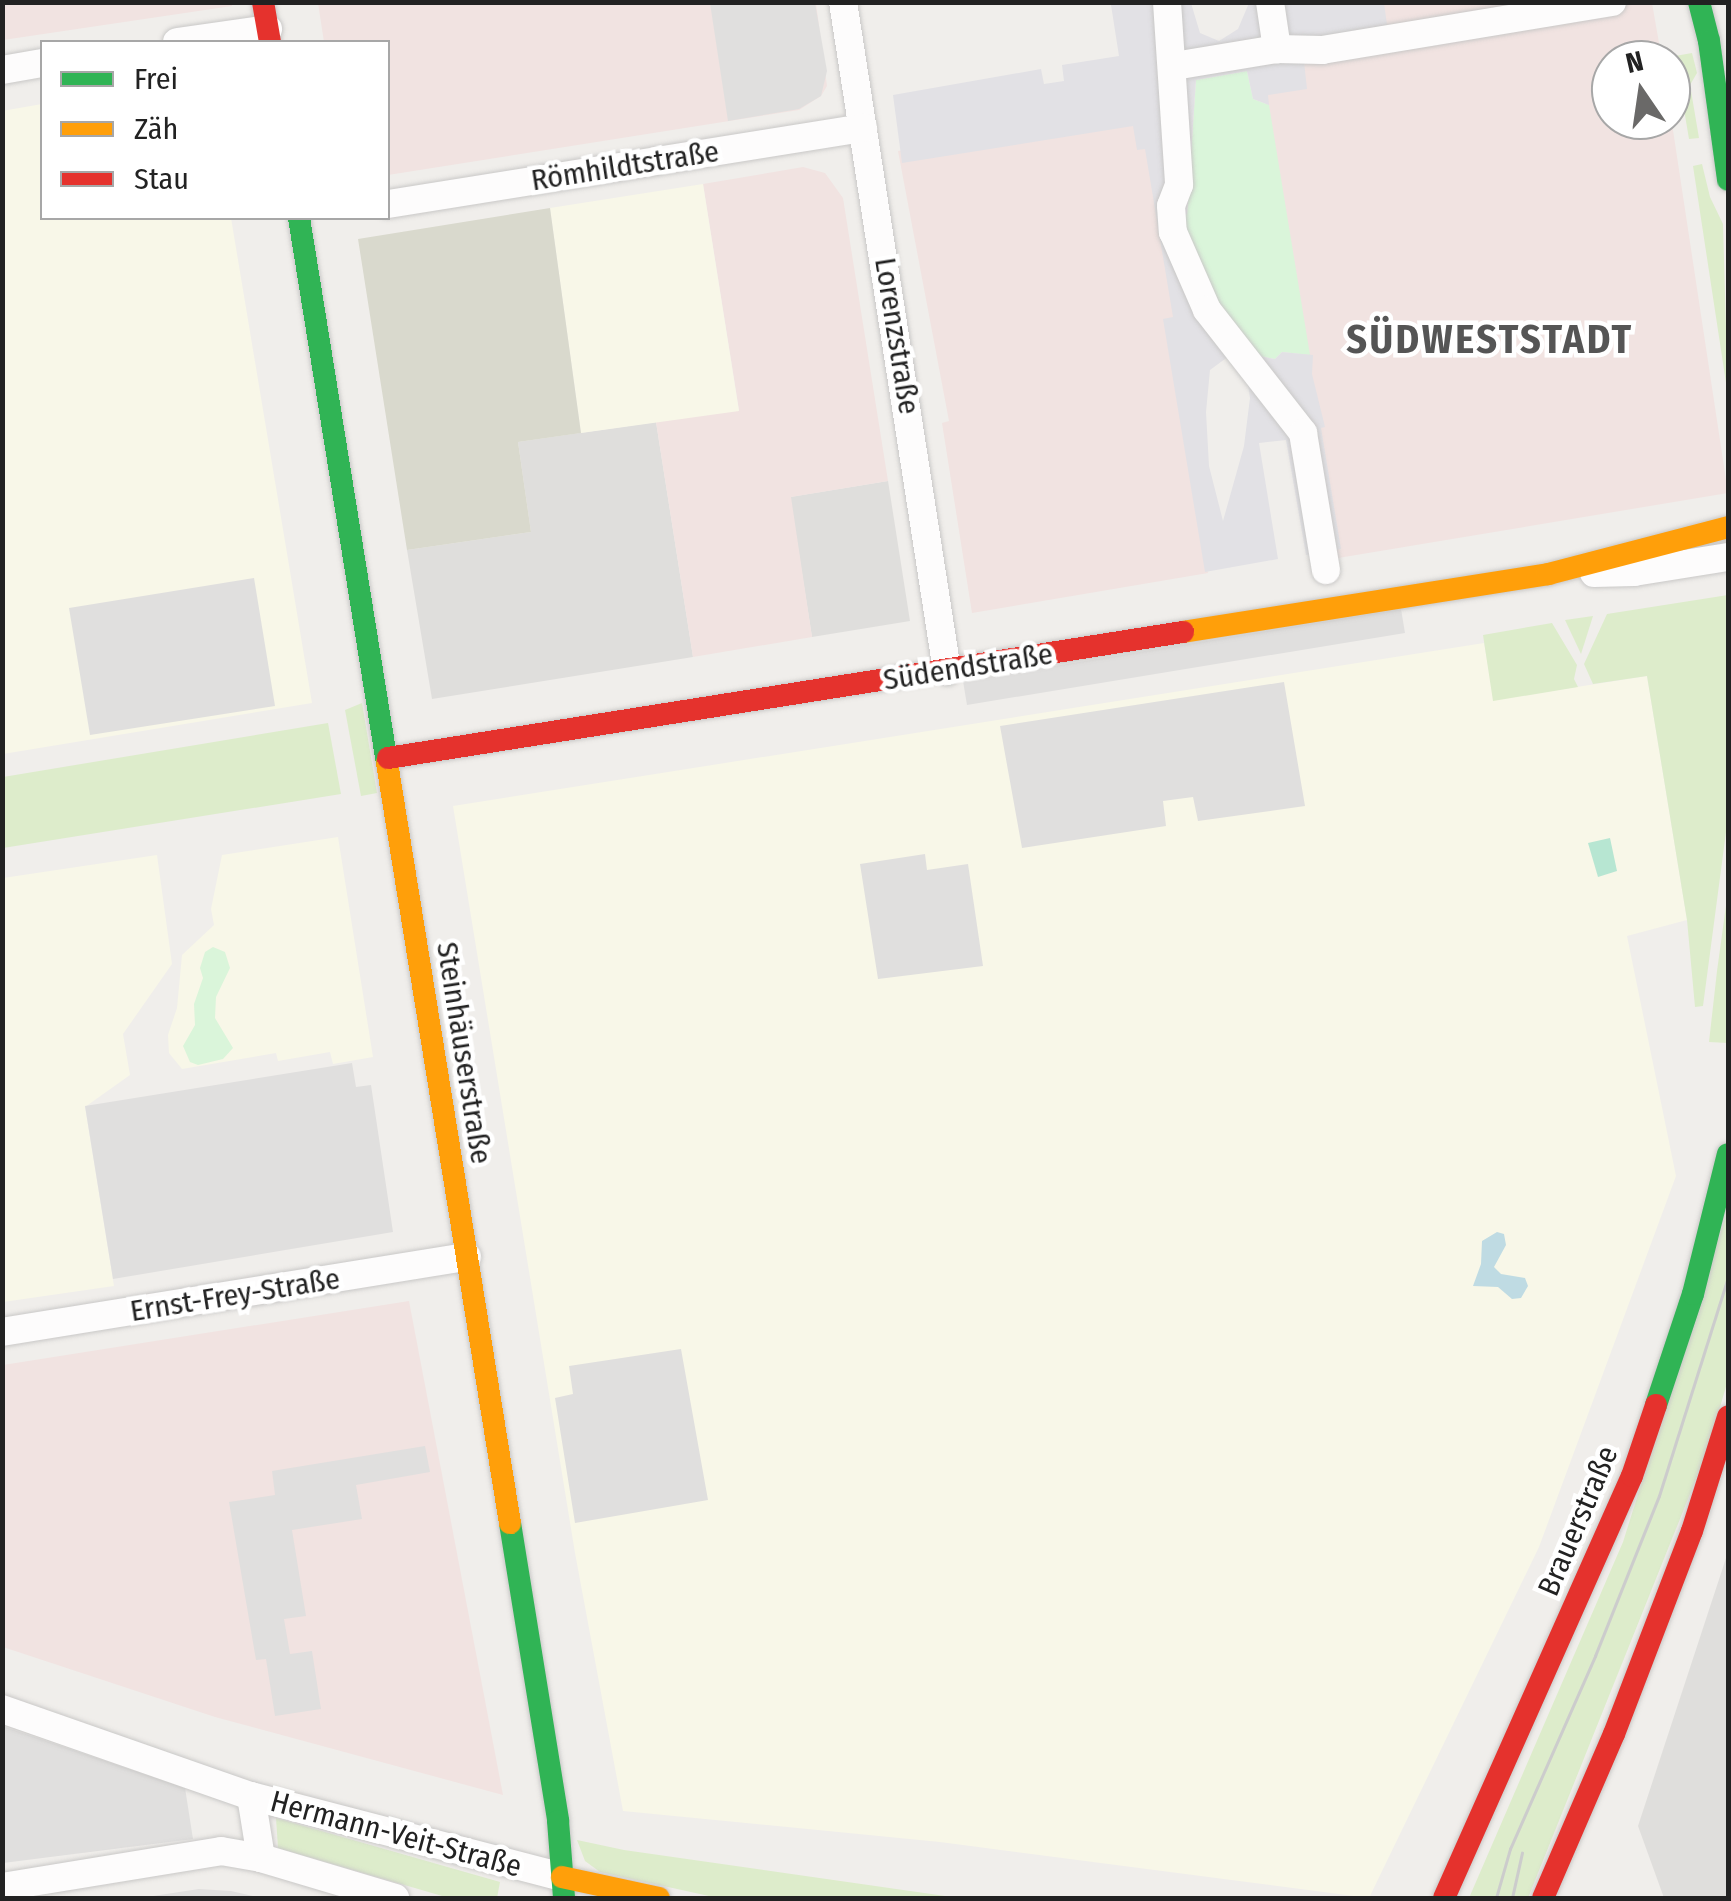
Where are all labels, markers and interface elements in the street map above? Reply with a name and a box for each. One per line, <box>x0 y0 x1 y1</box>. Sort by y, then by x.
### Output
legend <box>40 40 390 220</box>
north arrow <box>1591 40 1691 140</box>
text: N <box>1623 44 1646 80</box>
text: Frei <box>134 61 178 97</box>
text: Zäh <box>134 111 178 147</box>
street label: Römhildtstraße <box>529 133 721 199</box>
text: Stau <box>134 161 189 197</box>
street label: Lorenzstraße <box>867 255 927 417</box>
district label: SÜDWESTSTADT <box>1346 316 1634 364</box>
street label: Südendstraße <box>881 636 1055 698</box>
street label: Steinhäuserstraße <box>429 940 499 1166</box>
street label: Ernst-Frey-Straße <box>128 1261 342 1329</box>
street label: Brauerstraße <box>1530 1441 1626 1601</box>
street label: Hermann-Veit-Straße <box>267 1783 525 1885</box>

